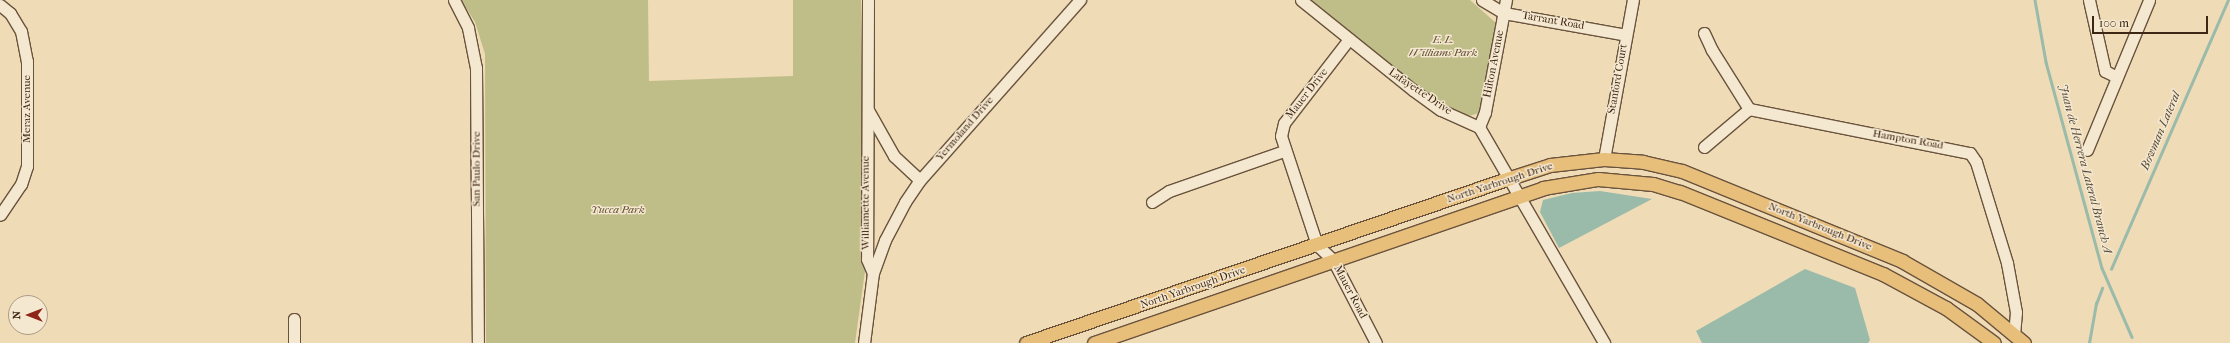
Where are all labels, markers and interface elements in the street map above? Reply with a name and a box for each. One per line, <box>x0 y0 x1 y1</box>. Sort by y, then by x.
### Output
scale bar <box>2094 8 2210 34</box>
street label: Tarrant Road <box>1521 9 1585 33</box>
text: 100 m <box>2099 16 2129 30</box>
street label: Hilton Avenue <box>1481 29 1507 99</box>
park label: E. L. Williams Park <box>1409 34 1477 60</box>
street label: Stanford Court <box>1605 43 1631 115</box>
street label: Mauer Drive <box>1283 66 1331 122</box>
street label: Lafayette Drive <box>1386 66 1454 118</box>
street label: Meraz Avenue <box>20 75 34 143</box>
water label: Juan de Herrera Lateral Branch A <box>2055 83 2115 255</box>
water label: Bowman Lateral <box>2138 90 2184 172</box>
street label: Yermoland Drive <box>933 94 997 164</box>
street label: Hampton Road <box>1872 127 1944 153</box>
street label: San Paulo Drive <box>470 131 484 207</box>
street label: Williamette Avenue <box>859 156 873 250</box>
street label: North Yarbrough Drive <box>1445 160 1555 206</box>
street label: North Yarbrough Drive <box>1766 200 1874 254</box>
park label: Yucca Park <box>591 203 645 217</box>
street label: Mauer Road <box>1330 263 1370 321</box>
street label: North Yarbrough Drive <box>1139 264 1247 312</box>
north arrow <box>8 295 48 335</box>
text: N <box>10 311 23 319</box>

